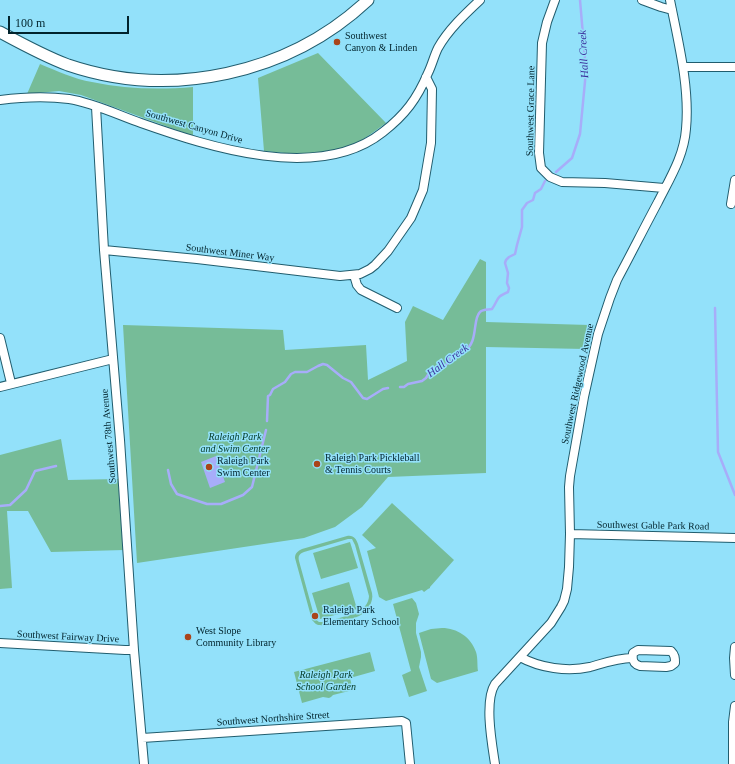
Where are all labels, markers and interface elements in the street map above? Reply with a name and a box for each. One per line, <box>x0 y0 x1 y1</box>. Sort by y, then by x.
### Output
scale bar <box>10 8 131 34</box>
text: 100 m <box>15 16 45 30</box>
place label: Southwest Canyon & Linden <box>345 30 417 54</box>
water label: Hall Creek <box>576 30 592 78</box>
marker: Southwest Canyon & Linden <box>332 37 342 47</box>
street label: Southwest Grace Lane <box>524 66 538 156</box>
street label: Southwest Canyon Drive <box>144 107 244 147</box>
street label: Southwest Miner Way <box>185 242 275 264</box>
street label: Southwest Ridgewood Avenue <box>559 323 597 445</box>
water label: Hall Creek <box>425 342 471 380</box>
street label: Southwest 78th Avenue <box>99 388 119 484</box>
park label: Raleigh Park and Swim Center <box>201 431 269 454</box>
place label: Raleigh Park Pickleball & Tennis Courts <box>325 452 419 476</box>
place label: Raleigh Park Swim Center <box>217 455 269 478</box>
marker: Raleigh Park Pickleball & Tennis Courts <box>312 459 322 469</box>
marker: Raleigh Park Swim Center <box>204 462 214 472</box>
street label: Southwest Gable Park Road <box>597 519 709 533</box>
place label: Raleigh Park Elementary School <box>323 604 399 628</box>
marker: Raleigh Park Elementary School <box>310 611 320 621</box>
place label: West Slope Community Library <box>196 625 276 648</box>
street label: Southwest Fairway Drive <box>17 628 119 646</box>
marker: West Slope Community Library <box>183 632 193 642</box>
park label: Raleigh Park School Garden <box>296 669 356 692</box>
street label: Southwest Northshire Street <box>216 709 330 729</box>

